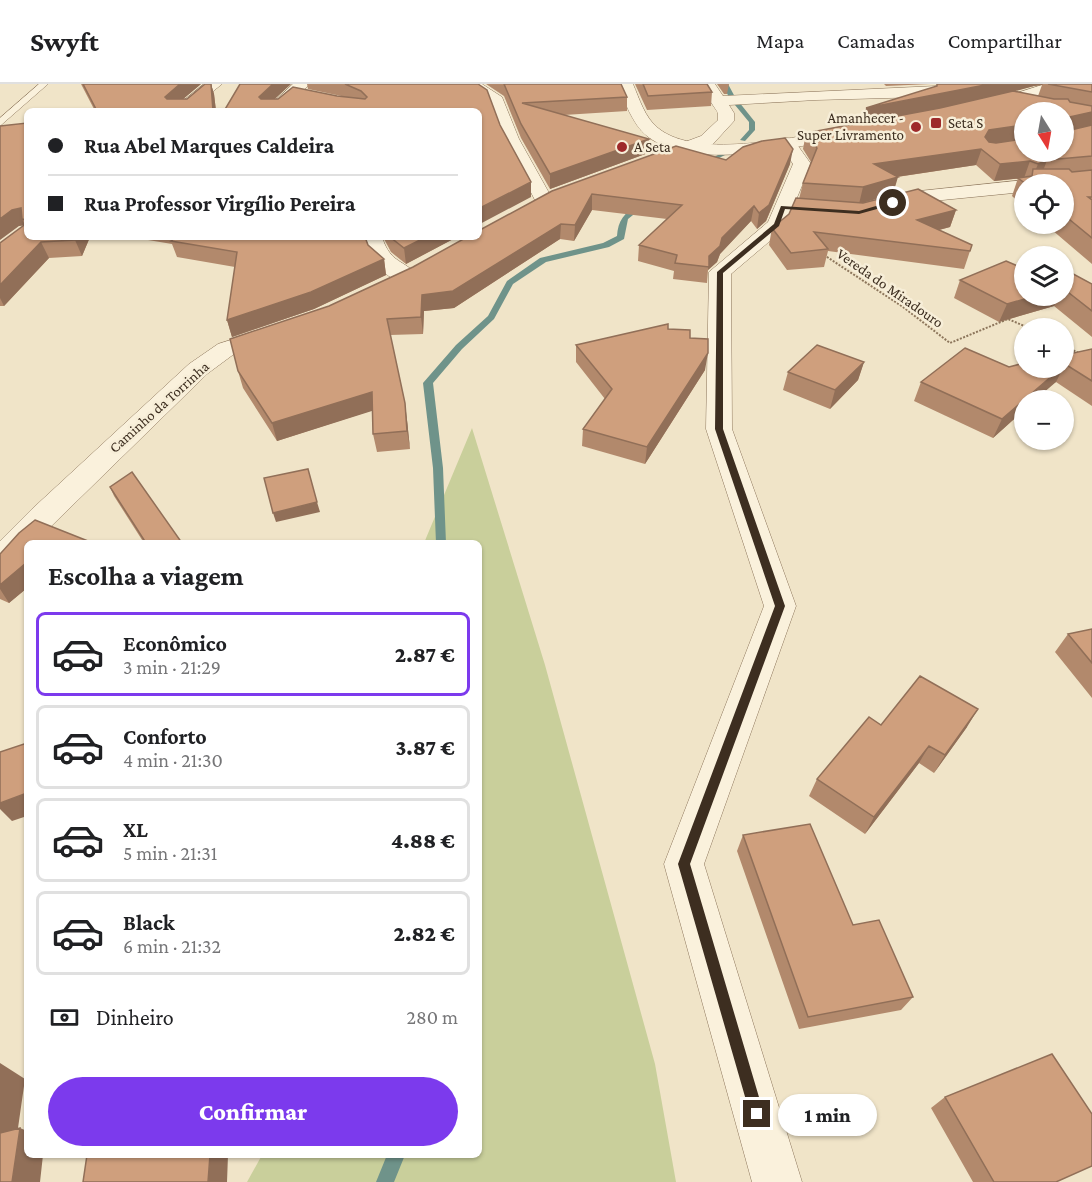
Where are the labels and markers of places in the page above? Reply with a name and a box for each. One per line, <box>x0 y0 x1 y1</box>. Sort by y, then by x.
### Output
place label: Amanhecer - Super Livramento <box>797 110 904 144</box>
place label: Seta S <box>948 115 983 131</box>
marker: Seta S <box>929 116 943 130</box>
marker: Amanhecer - Super Livramento <box>909 120 923 134</box>
place label: A Seta <box>634 139 671 155</box>
marker: A Seta <box>615 140 629 154</box>

